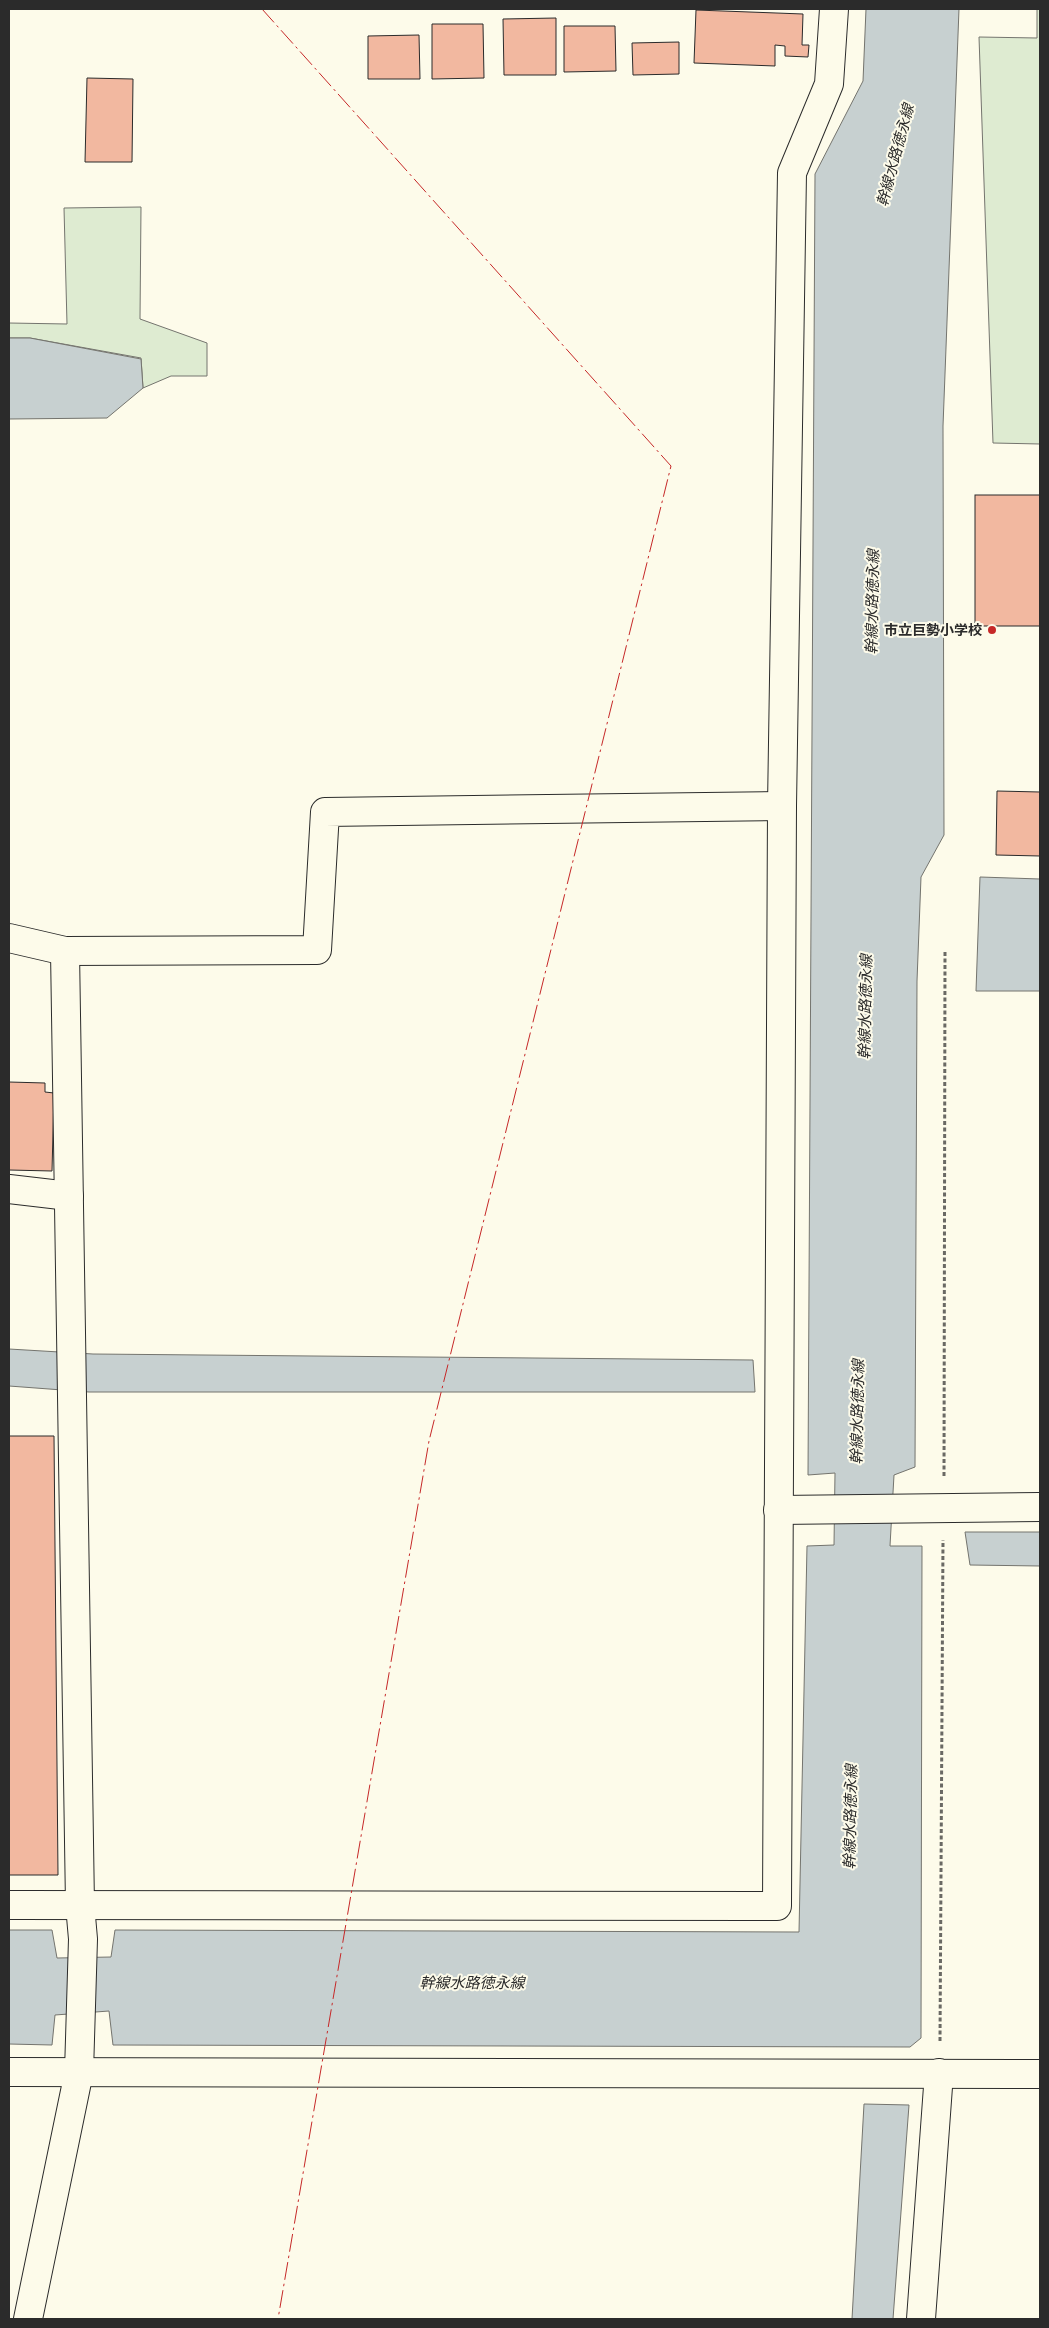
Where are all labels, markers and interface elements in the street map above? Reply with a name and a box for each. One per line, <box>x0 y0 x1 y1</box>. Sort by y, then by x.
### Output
water label: 幹線水路徳永線 <box>873 100 917 208</box>
water label: 幹線水路徳永線 <box>863 547 881 655</box>
place label: 市立巨勢小学校 <box>884 622 982 638</box>
marker: 市立巨勢小学校 <box>986 624 998 636</box>
water label: 幹線水路徳永線 <box>856 952 874 1060</box>
water label: 幹線水路徳永線 <box>848 1357 866 1465</box>
water label: 幹線水路徳永線 <box>841 1762 859 1870</box>
water label: 幹線水路徳永線 <box>419 1974 526 1991</box>

